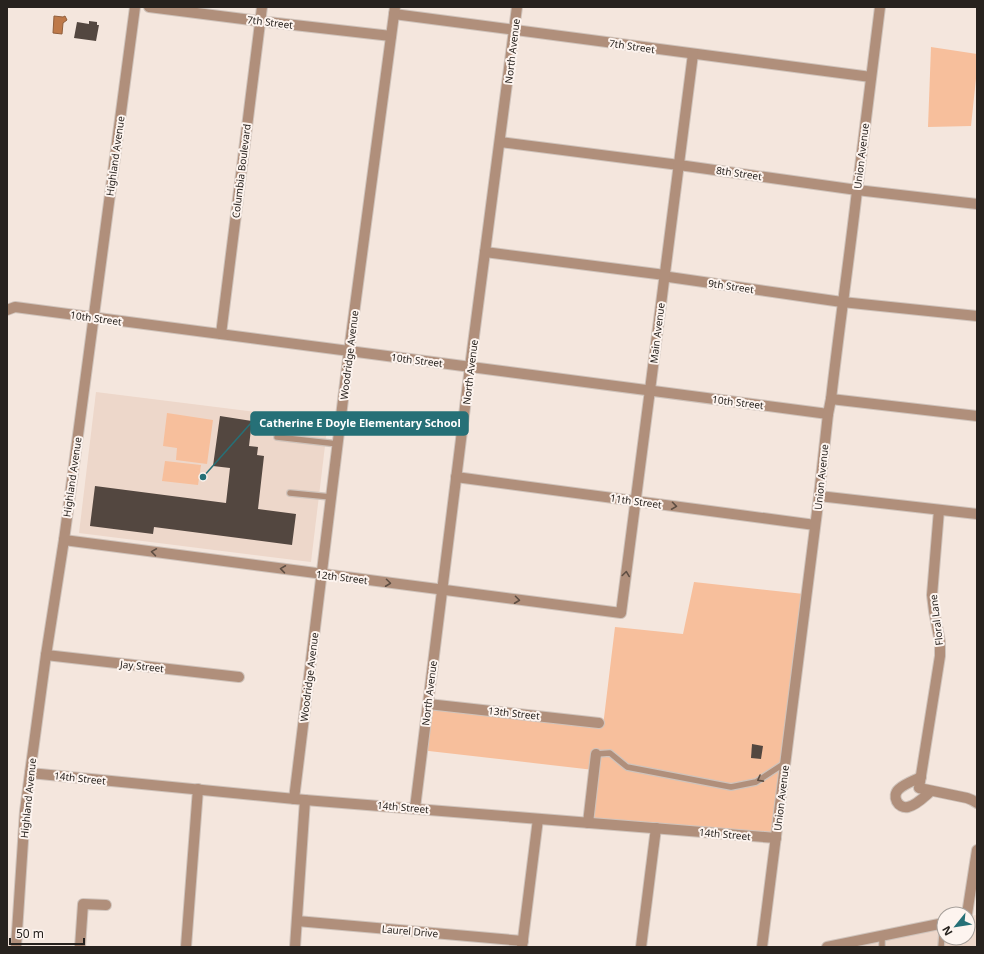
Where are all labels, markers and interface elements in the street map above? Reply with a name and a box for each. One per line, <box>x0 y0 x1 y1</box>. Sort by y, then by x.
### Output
street label: 7th Street <box>246 12 294 32</box>
street label: North Avenue <box>501 17 523 84</box>
street label: 7th Street <box>608 36 656 56</box>
street label: Highland Avenue <box>102 115 128 197</box>
street label: Union Avenue <box>850 122 872 190</box>
street label: Columbia Boulevard <box>228 123 254 219</box>
street label: 8th Street <box>715 163 763 183</box>
street label: 9th Street <box>707 276 755 296</box>
street label: Main Avenue <box>646 301 668 364</box>
street label: 10th Street <box>69 307 123 329</box>
street label: Woodridge Avenue <box>337 309 361 400</box>
street label: North Avenue <box>459 338 481 405</box>
street label: 10th Street <box>390 350 444 370</box>
street label: 10th Street <box>711 392 765 412</box>
callout: Catherine E Doyle Elementary School <box>251 412 468 435</box>
text: Catherine E Doyle Elementary School <box>259 415 461 430</box>
street label: Highland Avenue <box>59 436 85 518</box>
street label: Union Avenue <box>811 443 831 511</box>
street label: 11th Street <box>609 490 663 512</box>
one-way arrow <box>671 501 677 510</box>
one-way arrow <box>151 548 157 557</box>
one-way arrow <box>280 565 286 574</box>
street label: 12th Street <box>315 567 369 587</box>
one-way arrow <box>621 571 630 577</box>
one-way arrow <box>385 578 391 587</box>
street label: Floral Lane <box>926 593 946 646</box>
one-way arrow <box>514 595 520 604</box>
street label: Woodridge Avenue <box>297 631 321 722</box>
street label: Jay Street <box>118 657 165 675</box>
street label: North Avenue <box>418 659 440 726</box>
street label: 13th Street <box>488 703 541 723</box>
street label: Highland Avenue <box>17 757 39 839</box>
street label: Union Avenue <box>770 764 792 832</box>
street label: 14th Street <box>54 768 107 788</box>
one-way arrow <box>757 774 764 781</box>
street label: 14th Street <box>377 798 430 816</box>
street label: 14th Street <box>699 825 752 843</box>
north arrow <box>936 906 976 946</box>
scale bar <box>10 920 84 946</box>
street label: Laurel Drive <box>381 922 439 940</box>
text: N <box>938 924 956 939</box>
text: 50 m <box>16 925 44 942</box>

